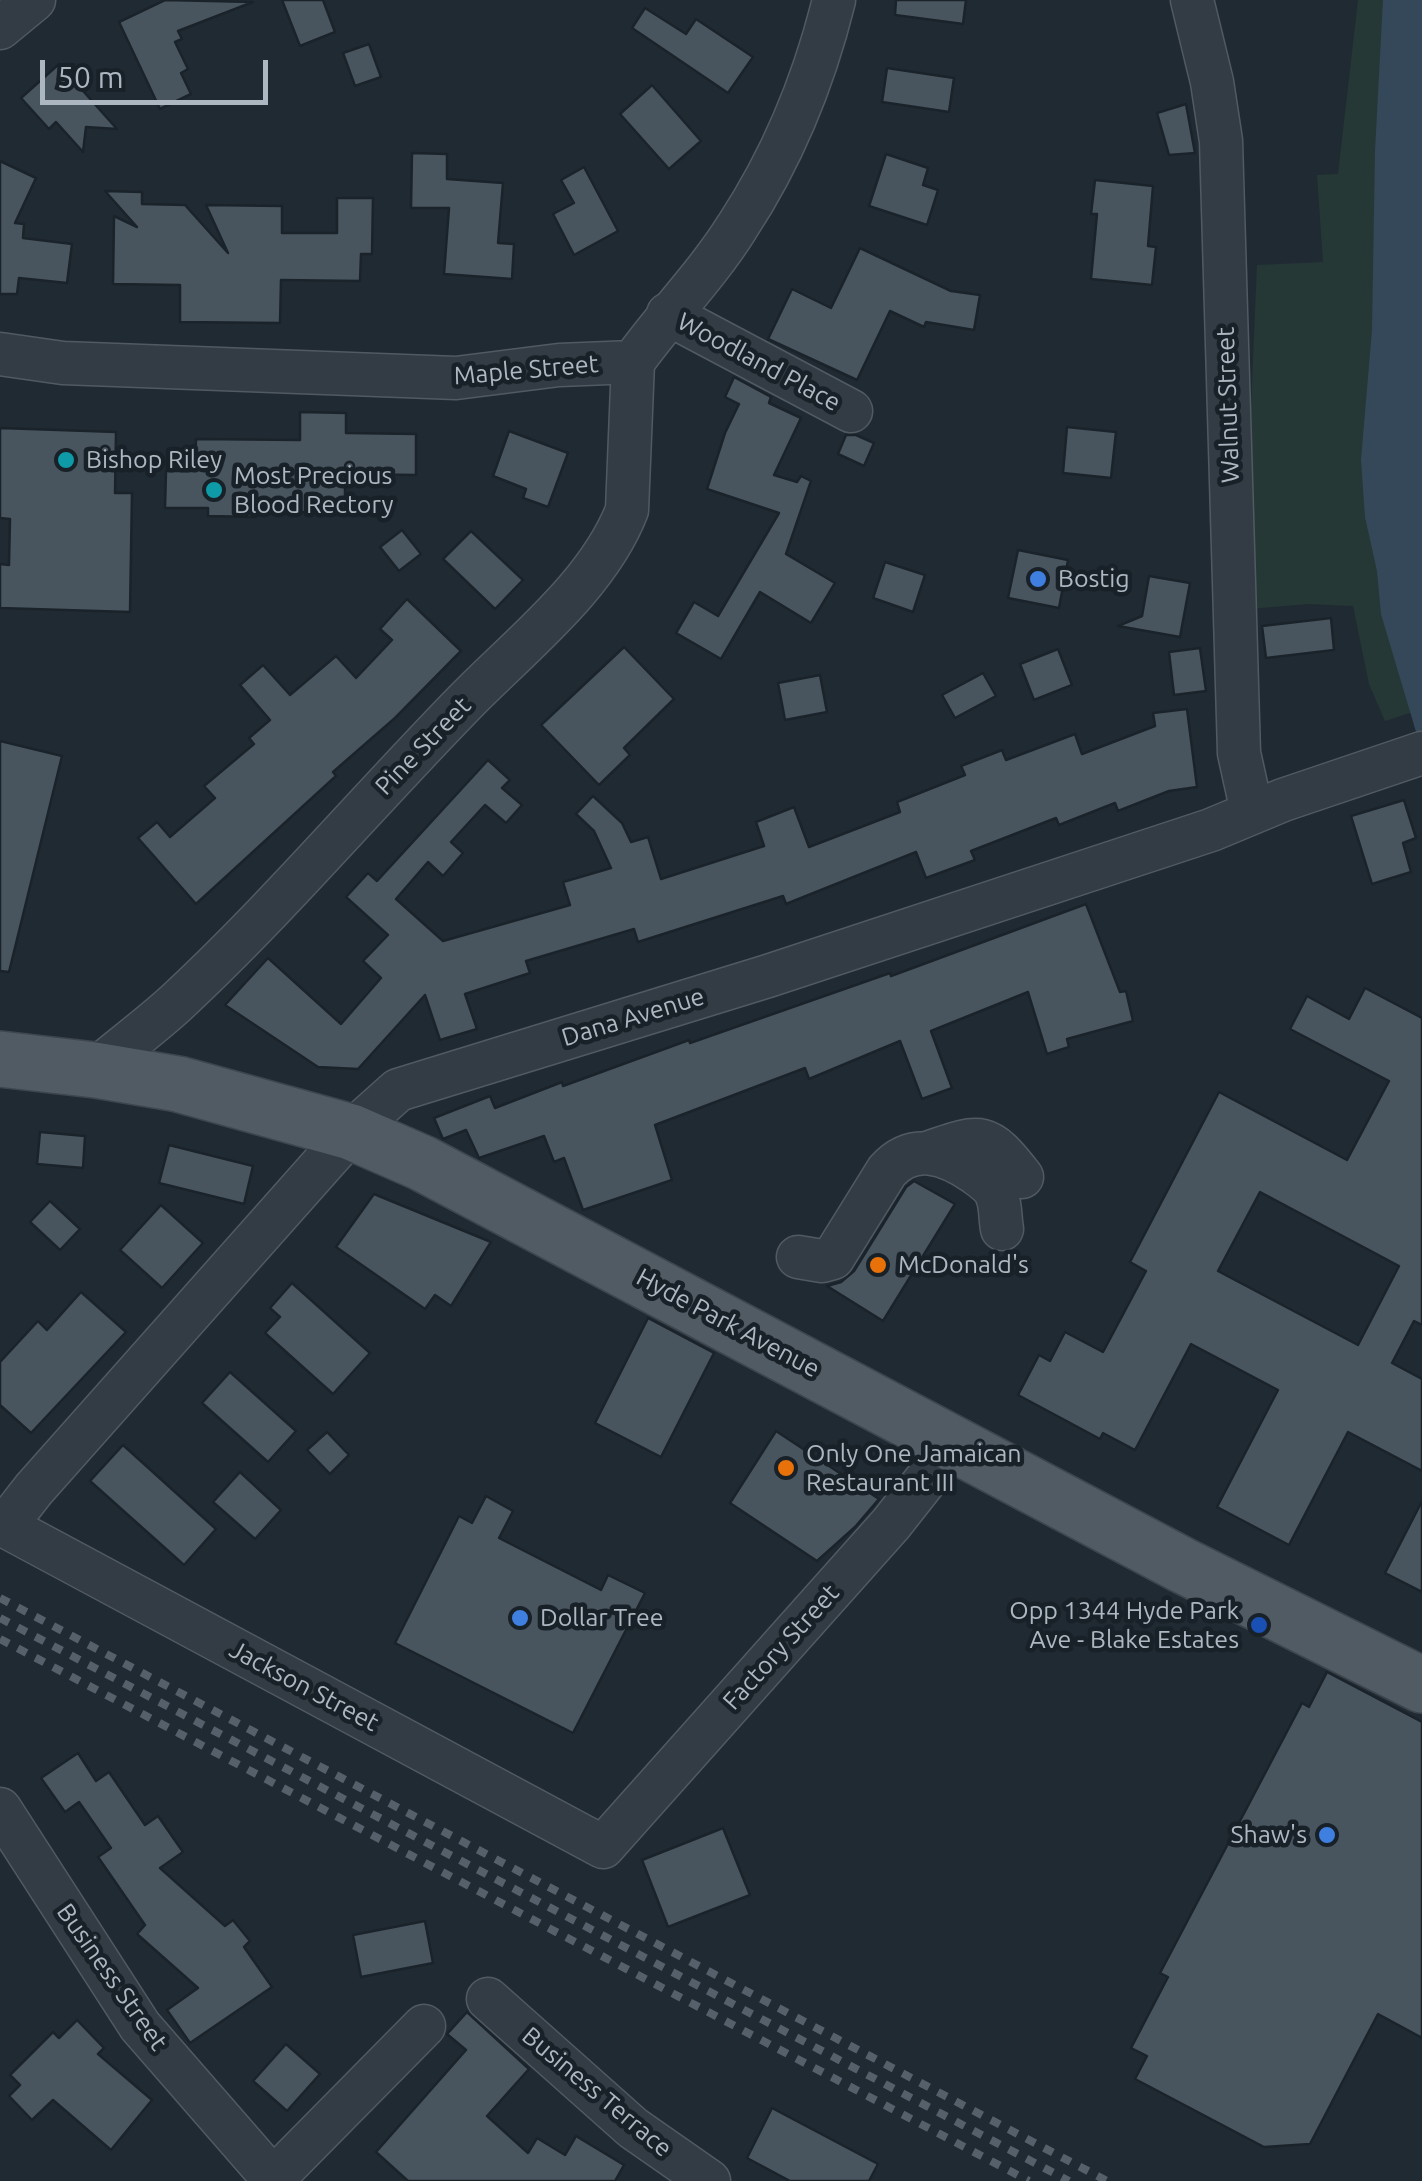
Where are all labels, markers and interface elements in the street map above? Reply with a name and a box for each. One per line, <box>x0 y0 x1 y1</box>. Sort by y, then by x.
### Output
scale bar <box>45 40 272 102</box>
text: 50 m <box>57 60 124 94</box>
street label: Woodland Place <box>672 306 846 418</box>
street label: Walnut Street <box>1210 327 1246 483</box>
street label: Maple Street <box>452 349 600 391</box>
place label: Bishop Riley <box>86 445 222 475</box>
marker: Bishop Riley <box>55 449 77 471</box>
place label: Most Precious Blood Rectory <box>234 461 393 520</box>
marker: Most Precious Blood Rectory <box>203 479 225 501</box>
place label: Bostig <box>1058 564 1130 594</box>
marker: Bostig <box>1027 568 1049 590</box>
street label: Pine Street <box>369 691 477 801</box>
street label: Dana Avenue <box>558 981 708 1053</box>
place label: McDonald's <box>898 1250 1029 1280</box>
marker: McDonald's <box>867 1254 889 1276</box>
street label: Hyde Park Avenue <box>631 1262 825 1384</box>
place label: Only One Jamaican Restaurant III <box>806 1439 1021 1498</box>
marker: Only One Jamaican Restaurant III <box>775 1457 797 1479</box>
street label: Factory Street <box>717 1578 845 1716</box>
place label: Opp 1344 Hyde Park Ave - Blake Estates <box>1009 1596 1239 1655</box>
place label: Dollar Tree <box>540 1603 664 1633</box>
marker: Dollar Tree <box>509 1607 531 1629</box>
marker: Opp 1344 Hyde Park Ave - Blake Estates <box>1248 1614 1270 1636</box>
street label: Jackson Street <box>224 1634 384 1738</box>
place label: Shaw's <box>1231 1820 1307 1850</box>
marker: Shaw's <box>1316 1824 1338 1846</box>
street label: Business Street <box>50 1898 174 2056</box>
street label: Business Terrace <box>516 2021 678 2163</box>

